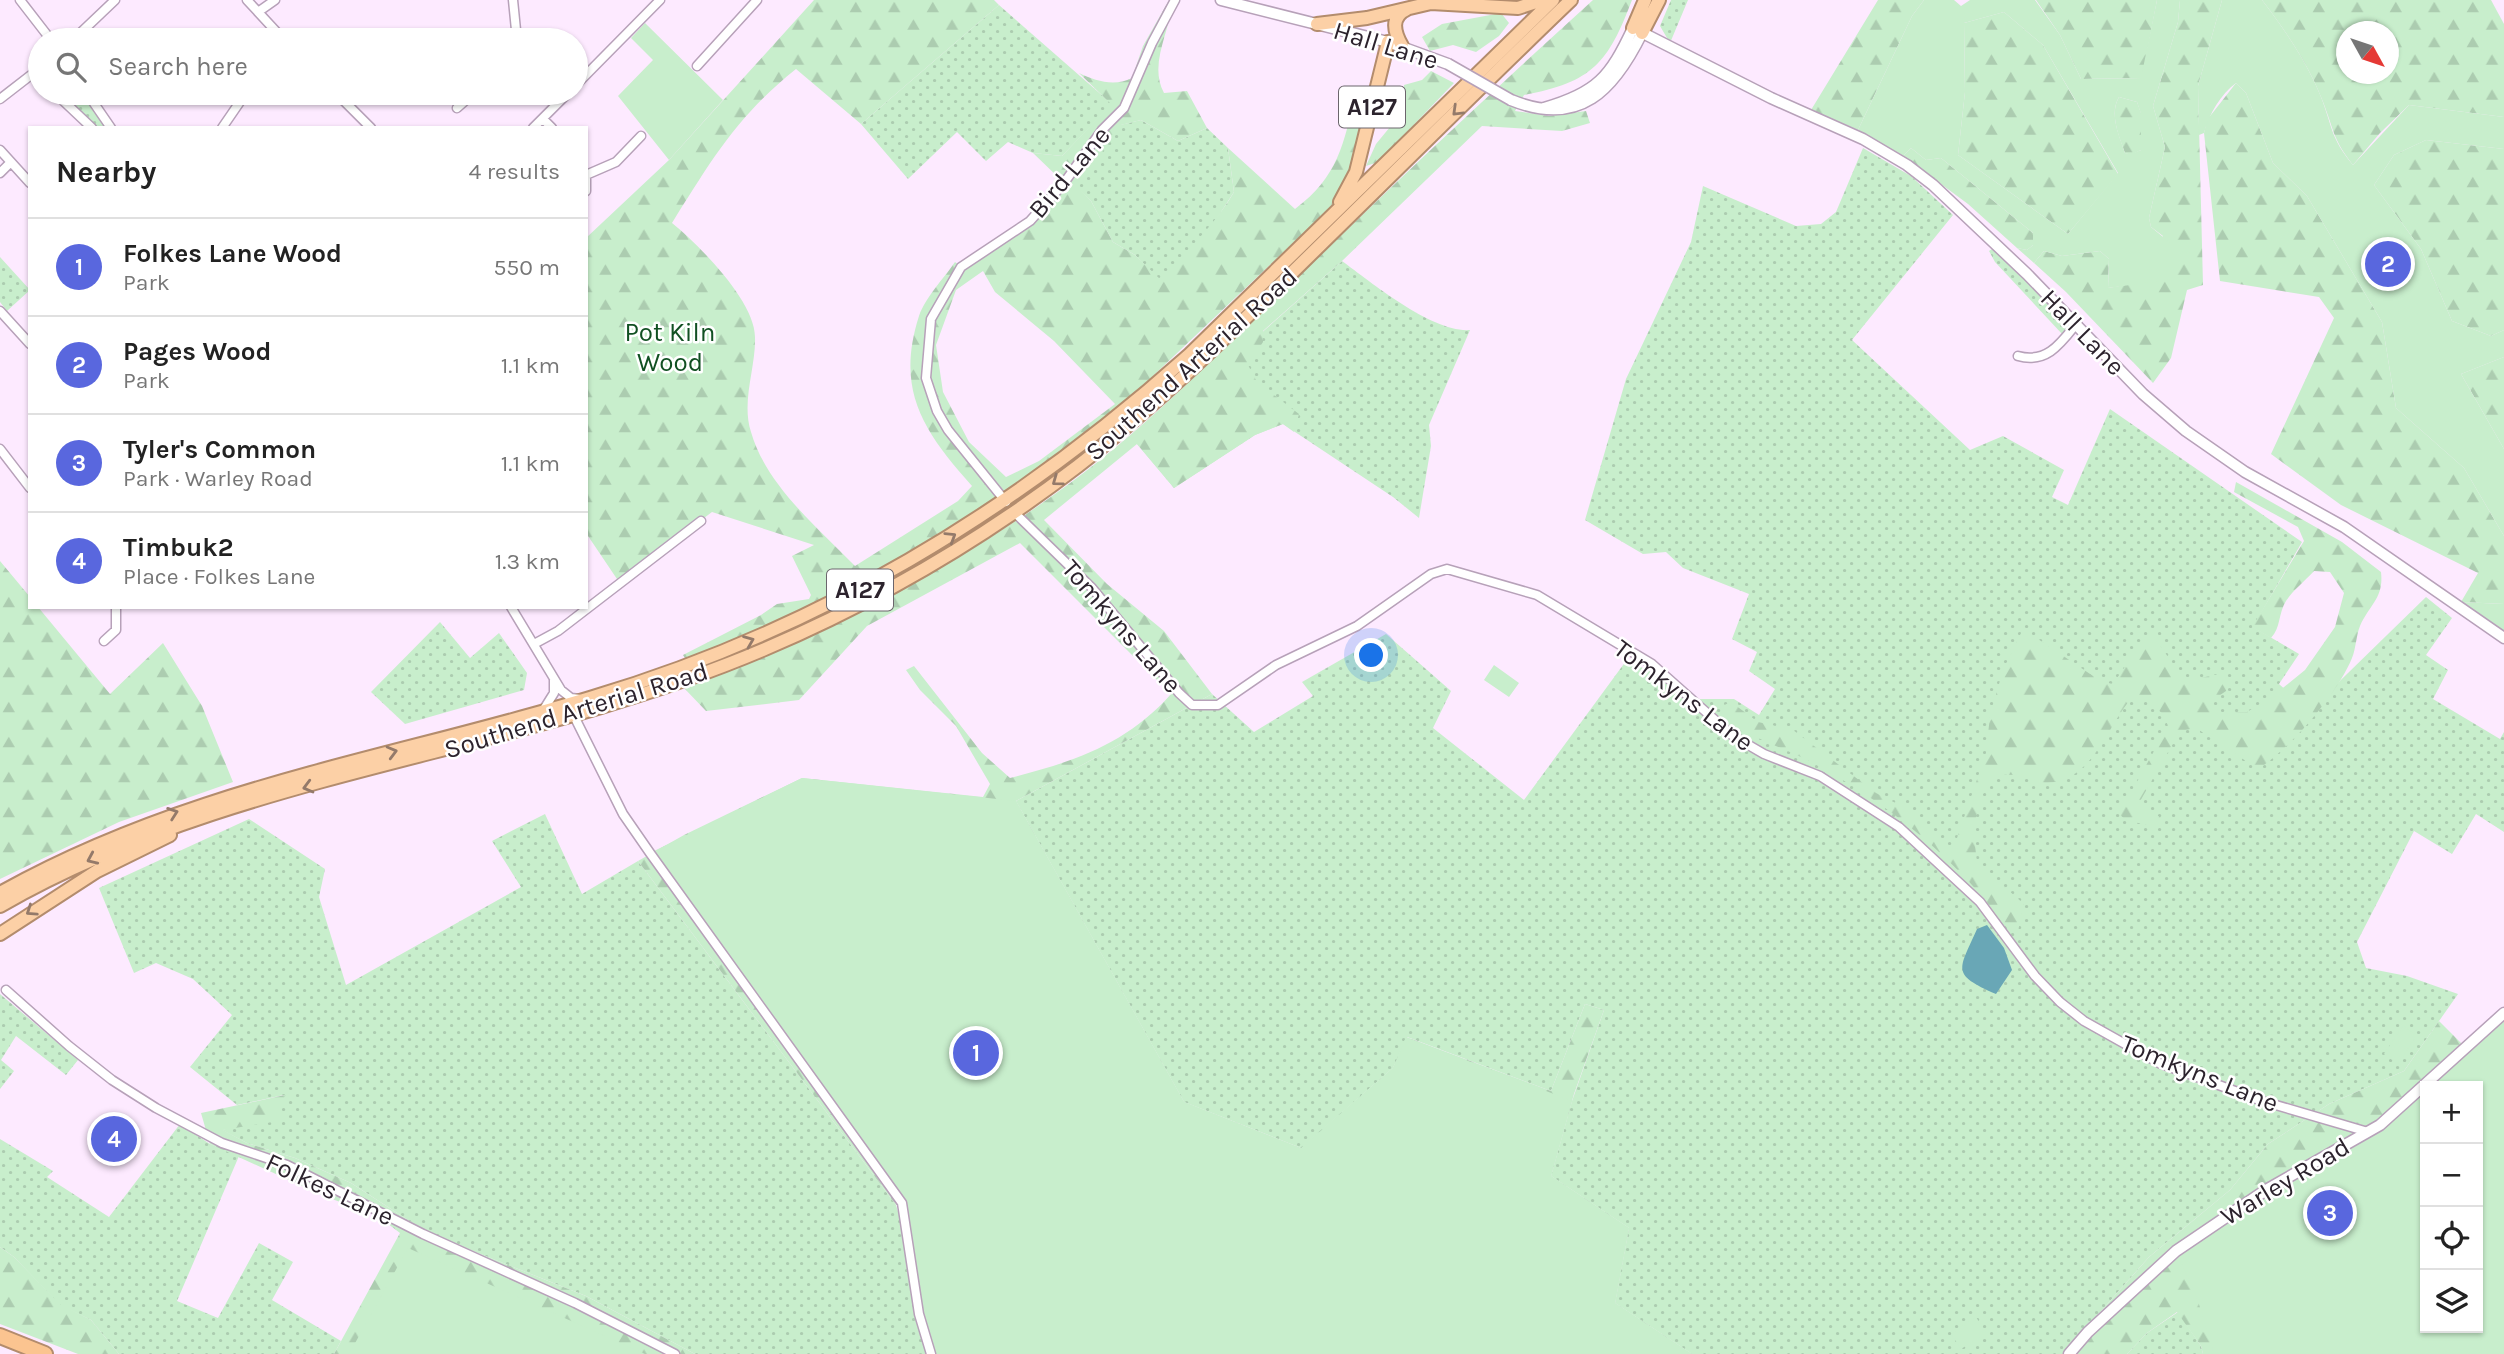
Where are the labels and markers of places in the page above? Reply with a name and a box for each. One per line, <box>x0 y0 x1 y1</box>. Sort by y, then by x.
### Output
pin: 2 <box>2365 238 2411 290</box>
pin: 1 <box>953 1027 999 1079</box>
pin: 4 <box>91 1113 137 1165</box>
pin: 3 <box>2307 1187 2353 1239</box>

